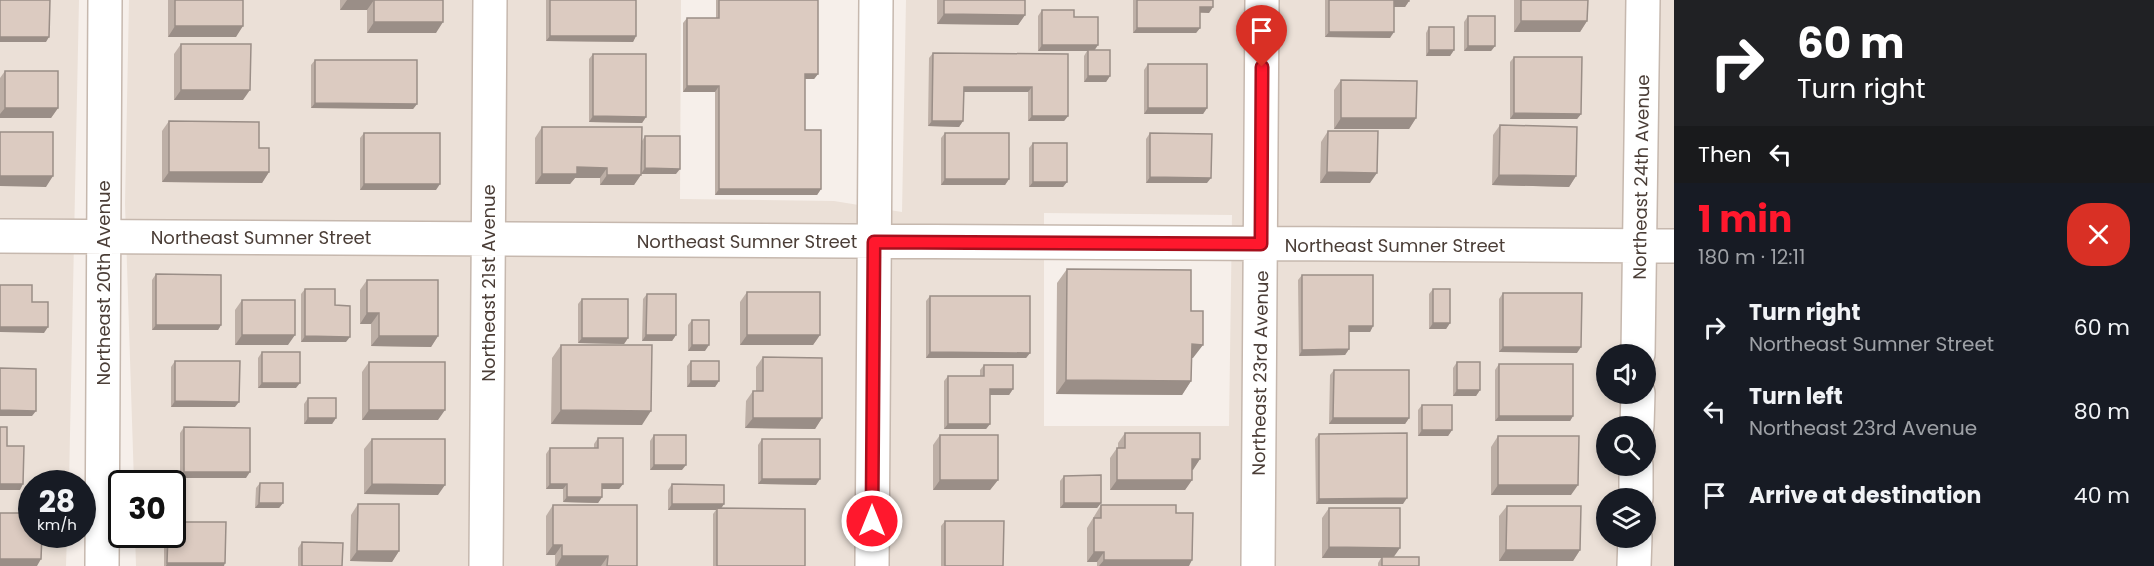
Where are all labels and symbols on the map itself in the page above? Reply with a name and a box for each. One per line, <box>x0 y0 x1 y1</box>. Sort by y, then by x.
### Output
pin <box>1236 5 1287 67</box>
street label: Northeast 24th Avenue <box>1627 74 1655 280</box>
street label: Northeast 20th Avenue <box>91 180 116 386</box>
street label: Northeast 21st Avenue <box>476 184 501 382</box>
street label: Northeast Sumner Street <box>151 225 371 250</box>
street label: Northeast Sumner Street <box>637 229 857 254</box>
street label: Northeast Sumner Street <box>1285 233 1505 258</box>
street label: Northeast 23rd Avenue <box>1246 270 1274 476</box>
speed limit sign: 30 <box>108 470 186 548</box>
position arrow <box>840 489 904 553</box>

